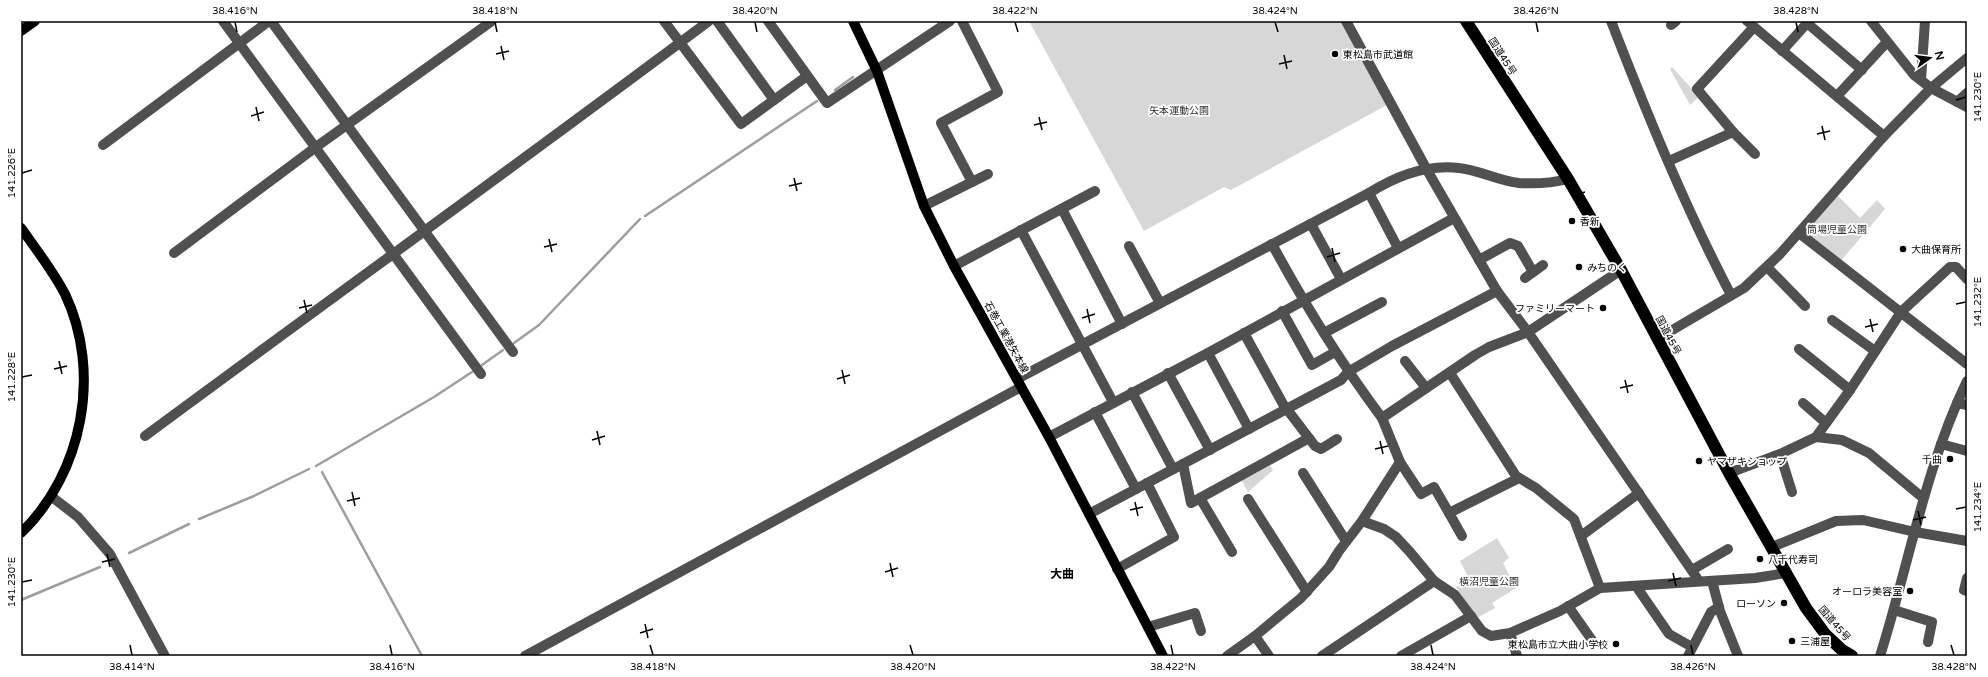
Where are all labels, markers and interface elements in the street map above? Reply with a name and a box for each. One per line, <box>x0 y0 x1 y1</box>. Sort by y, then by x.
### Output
text: 38.416°N <box>212 5 258 17</box>
text: 38.418°N <box>472 5 518 17</box>
text: 38.420°N <box>732 5 778 17</box>
text: 38.422°N <box>992 5 1038 17</box>
text: 38.424°N <box>1252 5 1298 17</box>
text: 38.426°N <box>1513 5 1559 17</box>
text: 38.428°N <box>1773 5 1819 17</box>
street label: 国道45号 <box>1486 35 1519 78</box>
north arrow <box>1910 38 1950 78</box>
marker: 東松島市武道館 <box>1330 49 1340 59</box>
place label: 東松島市武道館 <box>1343 49 1413 61</box>
text: N <box>1932 50 1947 62</box>
text: 141.230°E <box>1972 72 1984 122</box>
park label: 矢本運動公園 <box>1149 105 1209 117</box>
text: 141.226°E <box>6 148 18 198</box>
marker: 香新 <box>1567 216 1577 226</box>
place label: 香新 <box>1580 216 1600 228</box>
park label: 筒場児童公園 <box>1807 224 1867 236</box>
marker: 大曲保育所 <box>1898 244 1908 254</box>
place label: 大曲保育所 <box>1911 244 1961 256</box>
marker: みちのく <box>1574 262 1584 272</box>
place label: みちのく <box>1587 262 1627 274</box>
text: 141.232°E <box>1972 277 1984 327</box>
street label: 石巻工業港矢本線 <box>981 300 1031 375</box>
place label: ファミリーマート <box>1515 303 1595 315</box>
marker: ファミリーマート <box>1598 303 1608 313</box>
street label: 国道45号 <box>1653 314 1683 357</box>
text: 141.228°E <box>6 352 18 402</box>
place label: 千曲 <box>1922 454 1942 466</box>
marker: 千曲 <box>1945 454 1955 464</box>
marker: ヤマザキショップ <box>1694 456 1704 466</box>
place label: ヤマザキショップ <box>1707 456 1787 468</box>
text: 141.234°E <box>1972 482 1984 532</box>
marker: 八千代寿司 <box>1755 554 1765 564</box>
place label: 八千代寿司 <box>1768 554 1818 566</box>
text: 141.230°E <box>6 557 18 607</box>
district label: 大曲 <box>1050 567 1074 581</box>
park label: 横沼児童公園 <box>1459 576 1519 588</box>
place label: オーロラ美容室 <box>1832 586 1902 598</box>
marker: オーロラ美容室 <box>1905 586 1915 596</box>
place label: ローソン <box>1736 598 1776 610</box>
marker: ローソン <box>1779 598 1789 608</box>
street label: 国道45号 <box>1816 604 1853 644</box>
marker: 三浦屋 <box>1787 636 1797 646</box>
place label: 三浦屋 <box>1800 636 1830 648</box>
place label: 東松島市立大曲小学校 <box>1508 639 1608 651</box>
marker: 東松島市立大曲小学校 <box>1611 639 1621 649</box>
text: 38.414°N <box>109 661 155 673</box>
text: 38.416°N <box>369 661 415 673</box>
text: 38.418°N <box>630 661 676 673</box>
text: 38.420°N <box>890 661 936 673</box>
text: 38.422°N <box>1150 661 1196 673</box>
text: 38.424°N <box>1410 661 1456 673</box>
text: 38.426°N <box>1670 661 1716 673</box>
text: 38.428°N <box>1931 661 1977 673</box>

